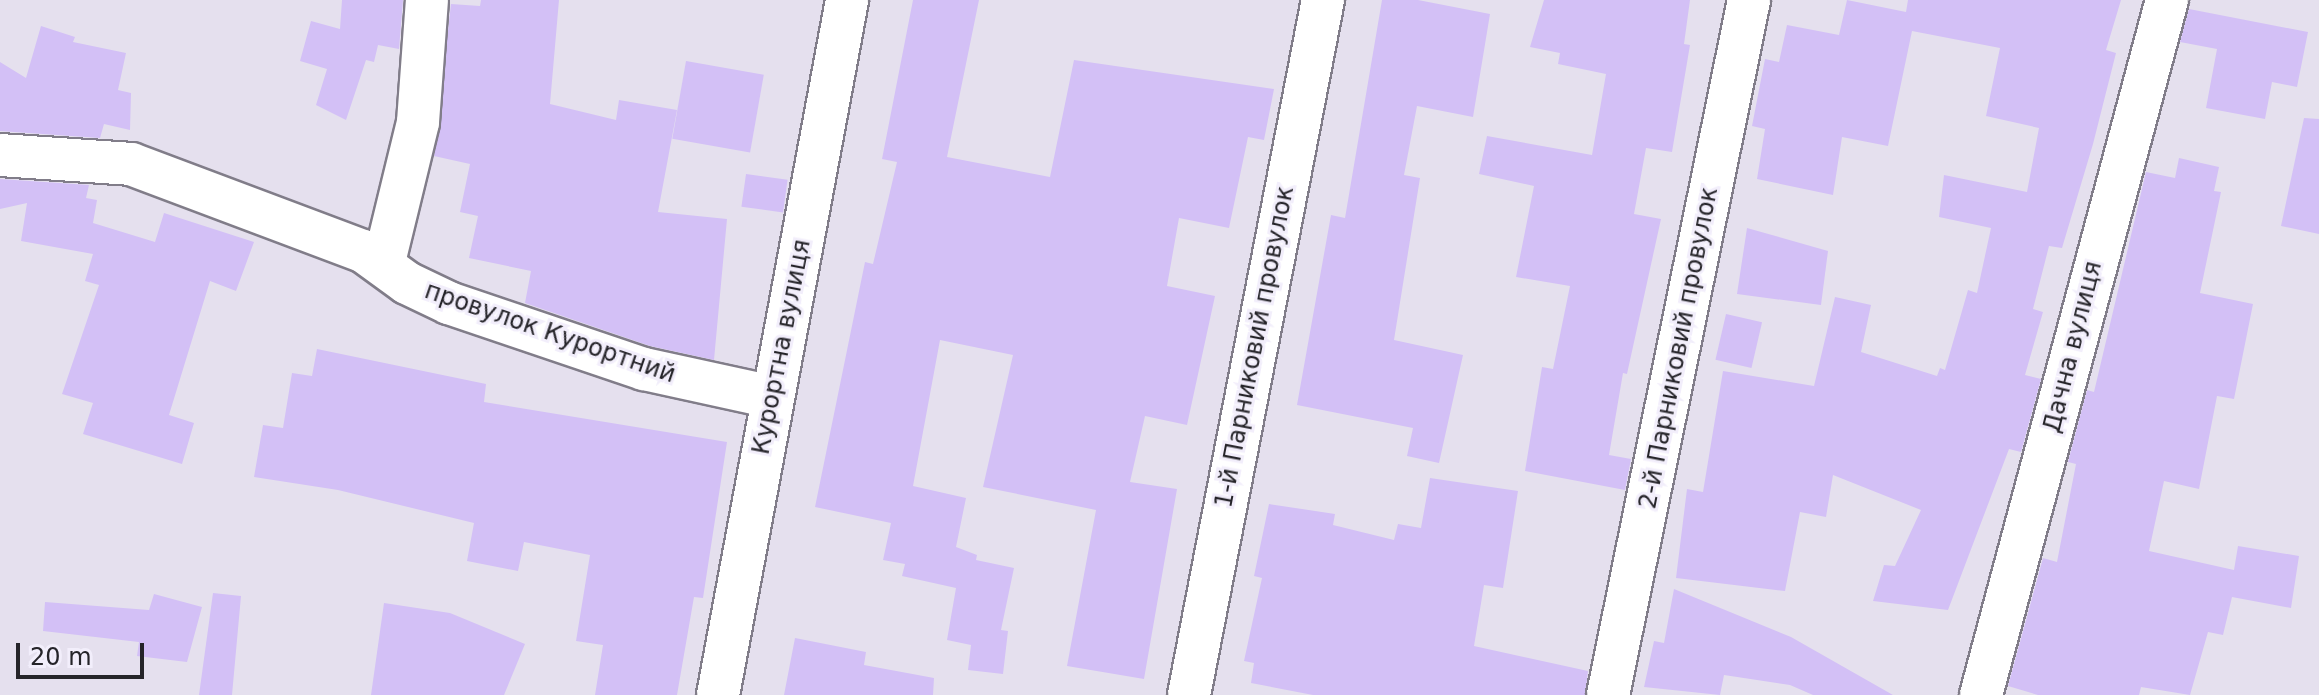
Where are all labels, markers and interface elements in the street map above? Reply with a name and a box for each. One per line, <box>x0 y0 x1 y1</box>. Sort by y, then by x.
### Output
street label: 1-й Парниковий провулок <box>1210 184 1300 510</box>
street label: 2-й Парниковий провулок <box>1634 185 1724 511</box>
street label: Курортна вулиця <box>747 237 817 457</box>
street label: Дачна вулиця <box>2038 258 2108 436</box>
street label: провулок Курортний <box>421 277 679 389</box>
scale bar <box>20 627 148 677</box>
text: 20 m <box>30 643 92 671</box>

